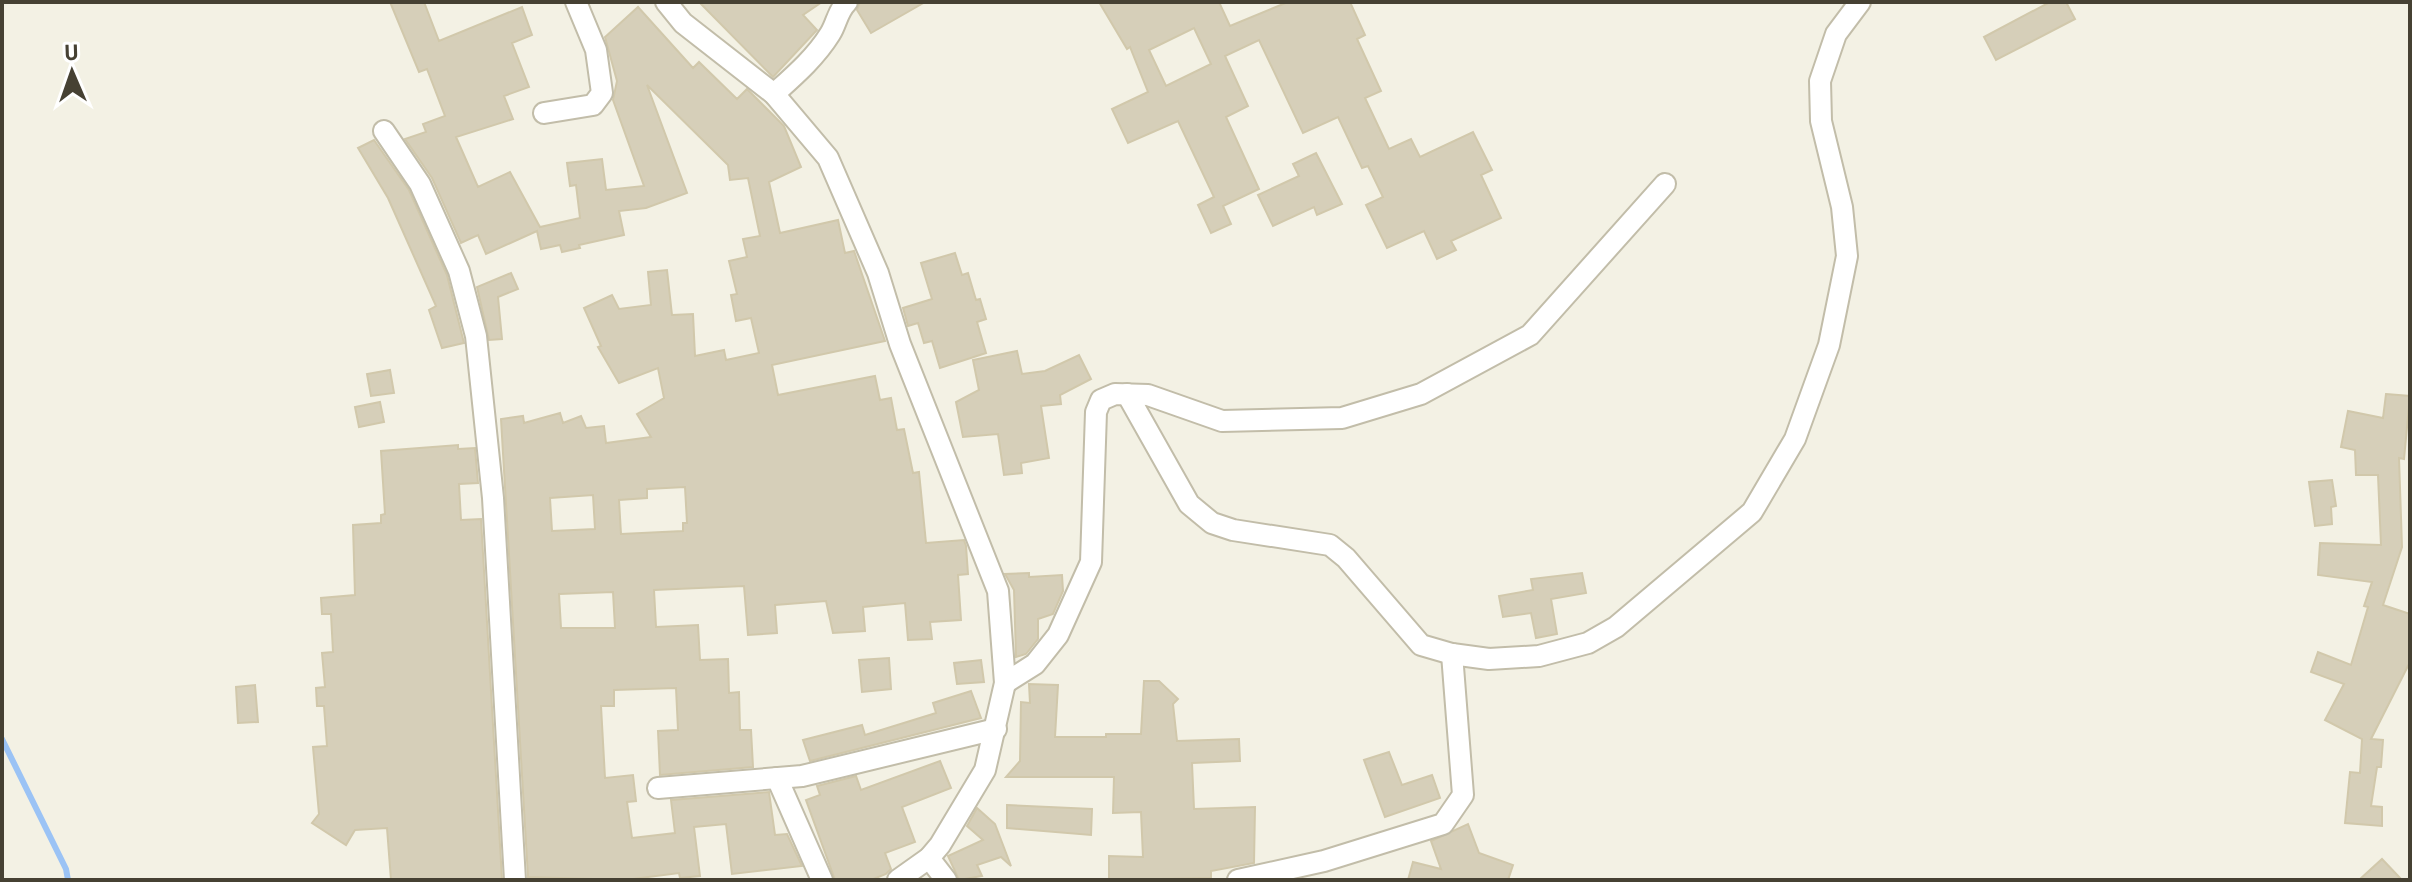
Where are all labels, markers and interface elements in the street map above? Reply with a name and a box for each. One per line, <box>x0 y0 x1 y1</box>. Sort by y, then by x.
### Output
north arrow <box>32 32 112 112</box>
text: U <box>64 38 79 64</box>

